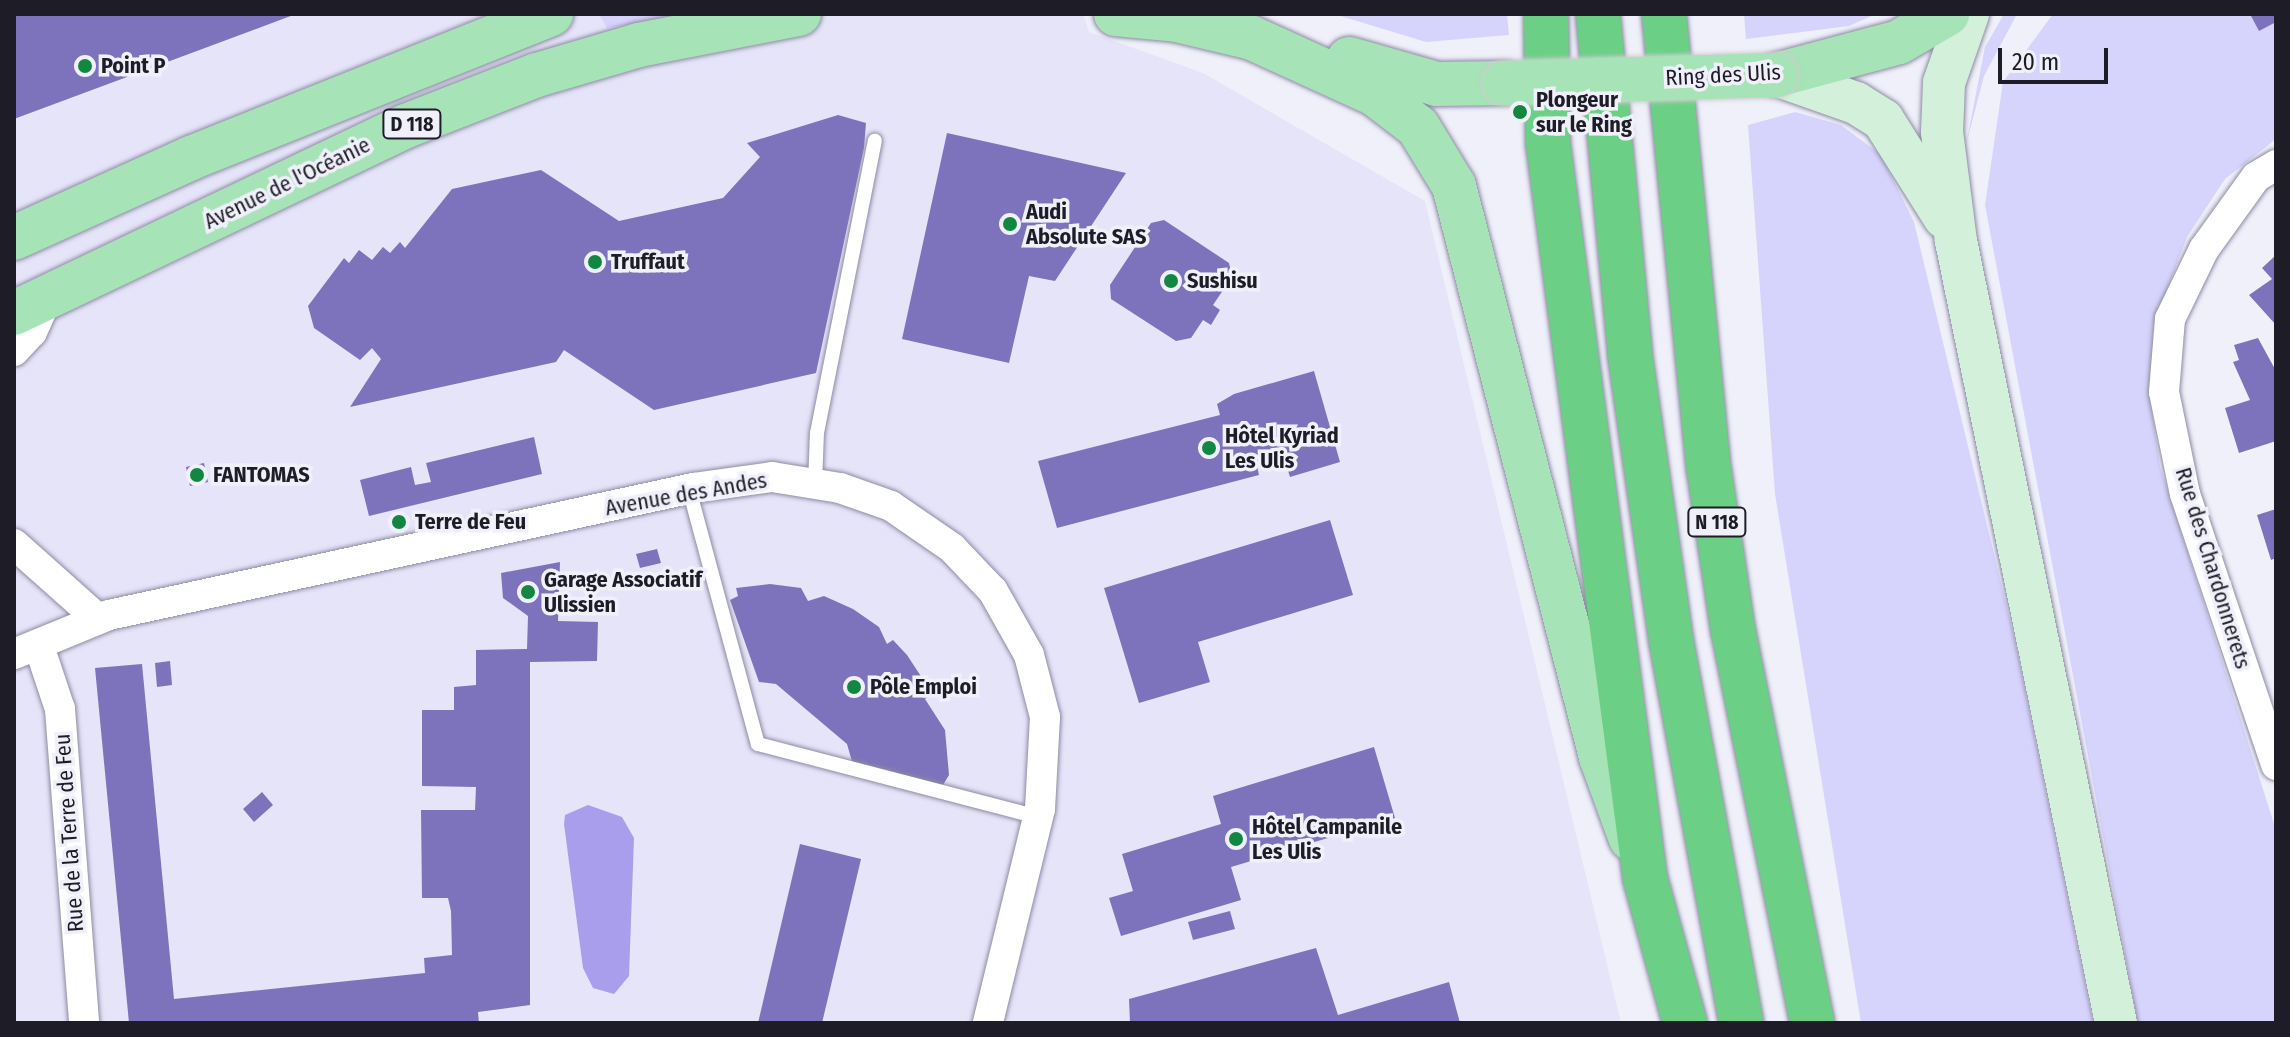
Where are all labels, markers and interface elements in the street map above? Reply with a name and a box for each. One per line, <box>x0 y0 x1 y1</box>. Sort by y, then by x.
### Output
scale bar <box>2002 32 2112 82</box>
text: 20 m <box>2012 48 2059 76</box>
place label: Point P <box>101 53 166 79</box>
marker: Point P <box>76 57 94 75</box>
street label: Ring des Ulis <box>1665 59 1781 91</box>
place label: Plongeur sur le Ring <box>1536 86 1632 138</box>
marker: Plongeur sur le Ring <box>1511 103 1529 121</box>
road number: D 118 <box>382 108 442 140</box>
street label: Avenue de l'Océanie <box>200 131 374 235</box>
place label: Audi Absolute SAS <box>1026 198 1146 250</box>
marker: Audi Absolute SAS <box>1001 215 1019 233</box>
place label: Truffaut <box>611 249 685 275</box>
marker: Truffaut <box>586 253 604 271</box>
place label: Sushisu <box>1187 268 1258 294</box>
marker: Sushisu <box>1162 272 1180 290</box>
place label: Hôtel Kyriad Les Ulis <box>1225 422 1339 474</box>
marker: Hôtel Kyriad Les Ulis <box>1200 439 1218 457</box>
place label: FANTOMAS <box>213 462 310 488</box>
street label: Rue des Chardonnerets <box>2170 464 2256 672</box>
marker: FANTOMAS <box>188 466 206 484</box>
street label: Avenue des Andes <box>603 467 769 521</box>
road number: N 118 <box>1687 506 1747 538</box>
place label: Terre de Feu <box>415 509 526 535</box>
marker: Terre de Feu <box>390 513 408 531</box>
place label: Garage Associatif Ulissien <box>544 566 702 618</box>
marker: Garage Associatif Ulissien <box>519 583 537 601</box>
place label: Pôle Emploi <box>870 674 977 700</box>
marker: Pôle Emploi <box>845 678 863 696</box>
street label: Rue de la Terre de Feu <box>49 733 89 933</box>
place label: Hôtel Campanile Les Ulis <box>1252 813 1402 864</box>
marker: Hôtel Campanile Les Ulis <box>1227 830 1245 848</box>

